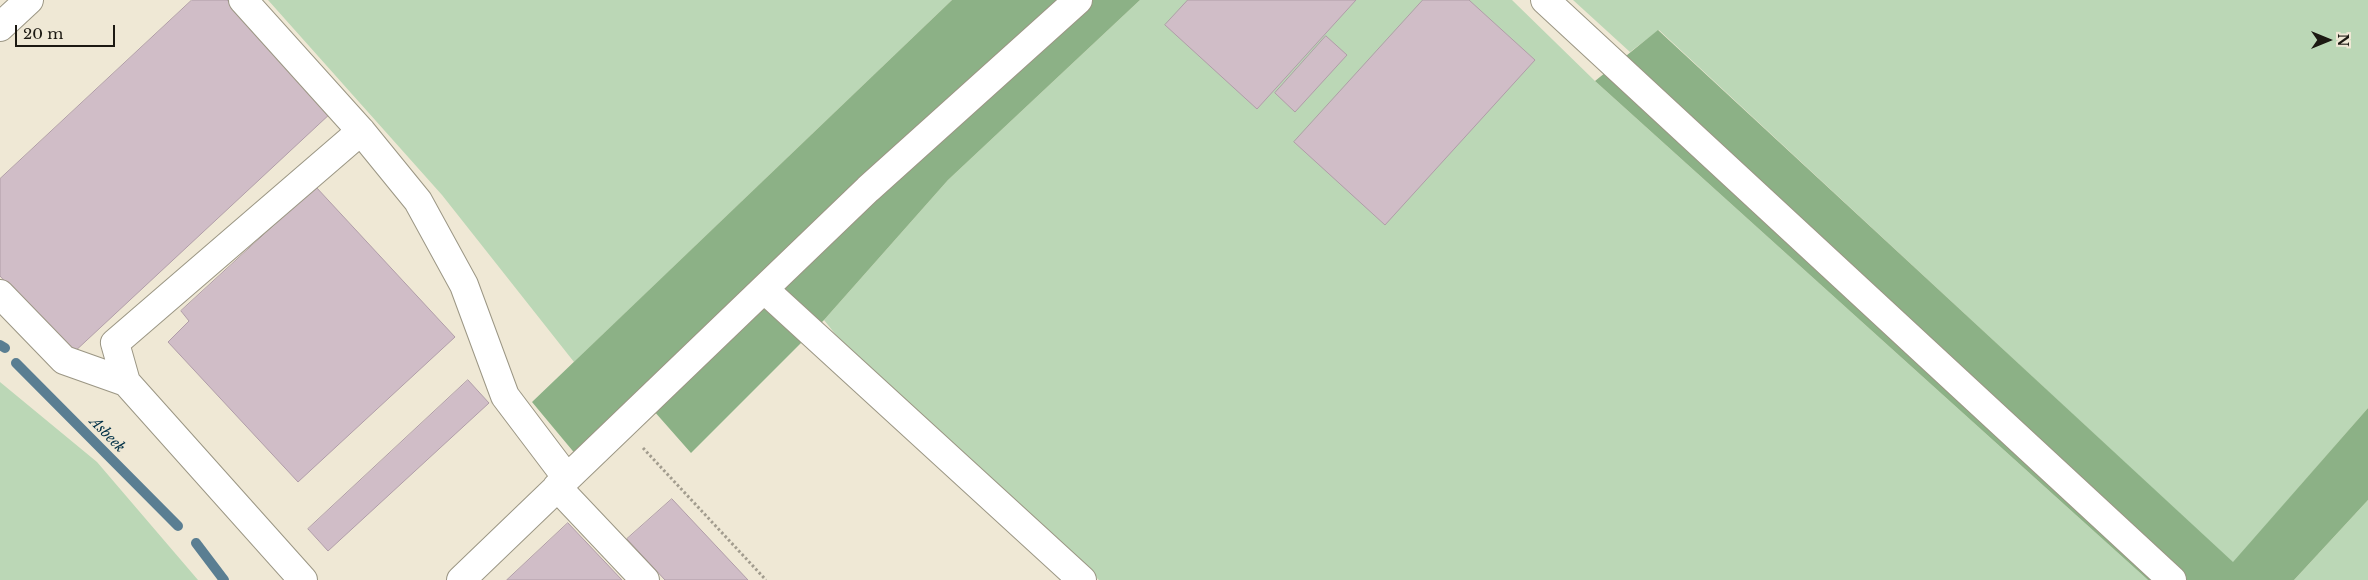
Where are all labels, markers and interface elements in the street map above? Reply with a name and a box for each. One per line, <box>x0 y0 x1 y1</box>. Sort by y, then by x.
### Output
scale bar <box>18 15 118 47</box>
north arrow <box>2303 15 2353 65</box>
text: 20 m <box>23 24 63 43</box>
text: N <box>2334 33 2352 47</box>
water label: Asbeek <box>86 414 128 456</box>

